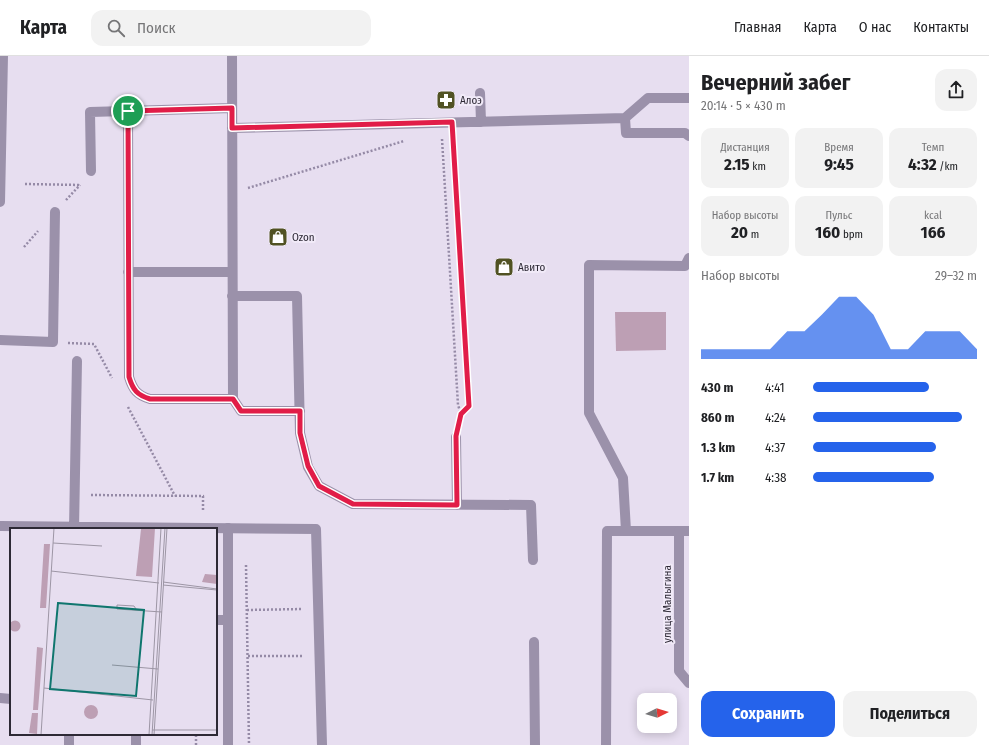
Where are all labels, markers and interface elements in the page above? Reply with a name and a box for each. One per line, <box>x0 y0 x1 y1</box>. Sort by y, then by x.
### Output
search box <box>91 10 371 46</box>
text: Карта <box>20 16 67 39</box>
icon: search <box>105 17 127 39</box>
text: Поиск <box>137 19 175 37</box>
text: Главная <box>734 19 781 36</box>
text: Карта <box>803 19 837 36</box>
text: О нас <box>859 19 891 36</box>
text: Контакты <box>913 19 969 36</box>
text: Вечерний забег <box>701 69 850 96</box>
button: share <box>935 69 977 111</box>
pharmacy icon: Алоэ <box>435 89 457 111</box>
pin <box>111 94 145 128</box>
place label: Алоэ <box>460 94 482 107</box>
text: 20:14 · 5 × 430 m <box>701 98 786 113</box>
icon: arrive <box>117 100 139 122</box>
text: Дистанция <box>720 141 770 154</box>
text: Время <box>824 141 854 154</box>
text: Темп <box>922 141 944 154</box>
text: 2.15 <box>724 154 750 175</box>
text: 9:45 <box>824 154 854 175</box>
text: 4:32 <box>908 154 937 175</box>
text: km <box>750 160 766 173</box>
text: /km <box>937 160 958 173</box>
text: Набор высоты <box>712 209 778 222</box>
text: Пульс <box>826 209 852 222</box>
text: kcal <box>924 209 942 222</box>
text: 20 <box>731 222 748 243</box>
text: 160 <box>815 222 840 243</box>
text: 166 <box>921 222 945 243</box>
shop icon: Ozon <box>267 226 289 248</box>
text: m <box>748 228 759 241</box>
text: bpm <box>840 228 863 241</box>
place label: Ozon <box>292 231 315 244</box>
shop icon: Авито <box>493 256 515 278</box>
place label: Авито <box>518 261 545 274</box>
text: Набор высоты <box>701 268 780 283</box>
text: 29–32 m <box>935 268 977 283</box>
text: 430 m <box>701 380 733 395</box>
text: 4:41 <box>765 380 785 395</box>
text: 860 m <box>701 410 734 425</box>
text: 4:24 <box>765 410 786 425</box>
text: 1.3 km <box>701 440 735 455</box>
text: 4:37 <box>765 440 785 455</box>
text: 1.7 km <box>701 470 734 485</box>
text: 4:38 <box>765 470 787 485</box>
inset map <box>10 528 217 735</box>
street label: улица Малыгина <box>661 565 674 643</box>
button: Сохранить <box>701 691 835 737</box>
button: Поделиться <box>843 691 977 737</box>
north arrow <box>637 693 677 733</box>
map controls <box>637 693 677 733</box>

